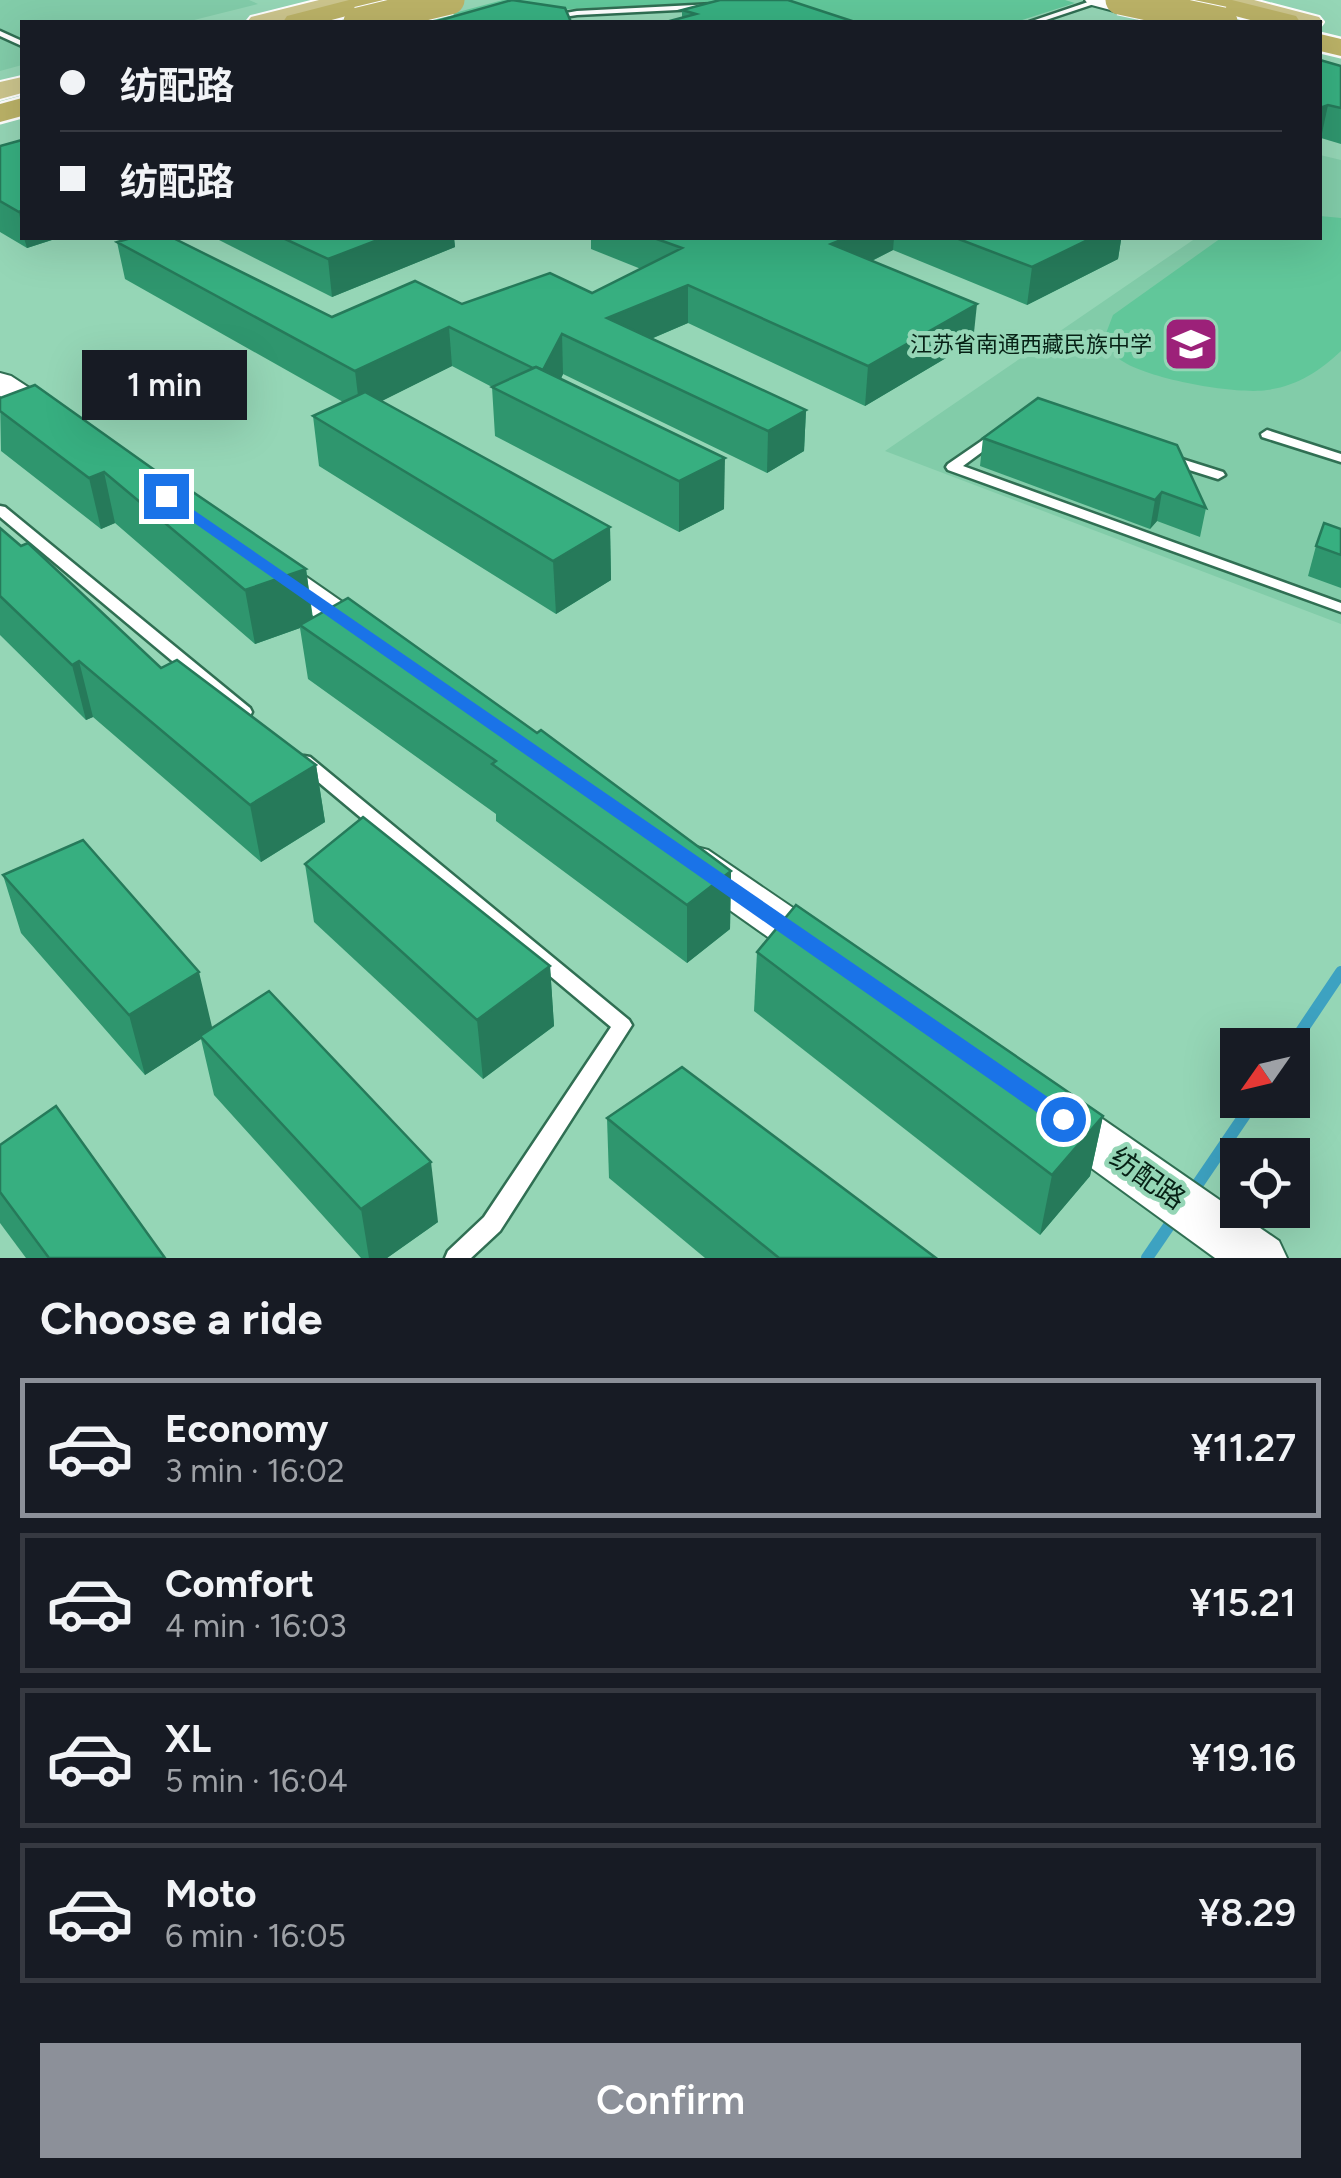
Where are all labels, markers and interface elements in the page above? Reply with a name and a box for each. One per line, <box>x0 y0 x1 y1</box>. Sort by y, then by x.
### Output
text: 纺配路 <box>120 63 234 109</box>
text: 纺配路 <box>120 159 234 205</box>
school or university icon: 江苏省南通西藏民族中学 <box>1161 314 1221 374</box>
place label: 江苏省南通西藏民族中学 <box>910 331 1152 358</box>
callout: 1 min <box>84 351 248 421</box>
text: 1 min <box>127 366 202 404</box>
route end <box>144 474 189 519</box>
north arrow <box>1220 1028 1310 1118</box>
map controls <box>1220 1028 1310 1228</box>
route start <box>1041 1097 1086 1142</box>
button: locate <box>1220 1138 1310 1228</box>
street label: 纺配路 <box>1104 1140 1192 1216</box>
text: Choose a ride <box>40 1291 322 1345</box>
icon: car <box>45 1403 135 1493</box>
text: Economy <box>165 1406 328 1452</box>
text: ¥11.27 <box>1191 1425 1296 1471</box>
text: 3 min · 16:02 <box>165 1452 345 1490</box>
icon: car <box>45 1558 135 1648</box>
text: Comfort <box>165 1561 314 1607</box>
text: ¥15.21 <box>1190 1580 1296 1626</box>
text: 4 min · 16:03 <box>165 1607 347 1645</box>
icon: car <box>45 1713 135 1803</box>
text: XL <box>165 1716 211 1762</box>
text: ¥19.16 <box>1190 1735 1296 1781</box>
text: 5 min · 16:04 <box>165 1762 348 1800</box>
icon: car <box>45 1868 135 1958</box>
text: Moto <box>165 1871 257 1917</box>
text: ¥8.29 <box>1199 1890 1296 1936</box>
text: 6 min · 16:05 <box>165 1917 346 1955</box>
button: Confirm <box>40 2043 1301 2158</box>

